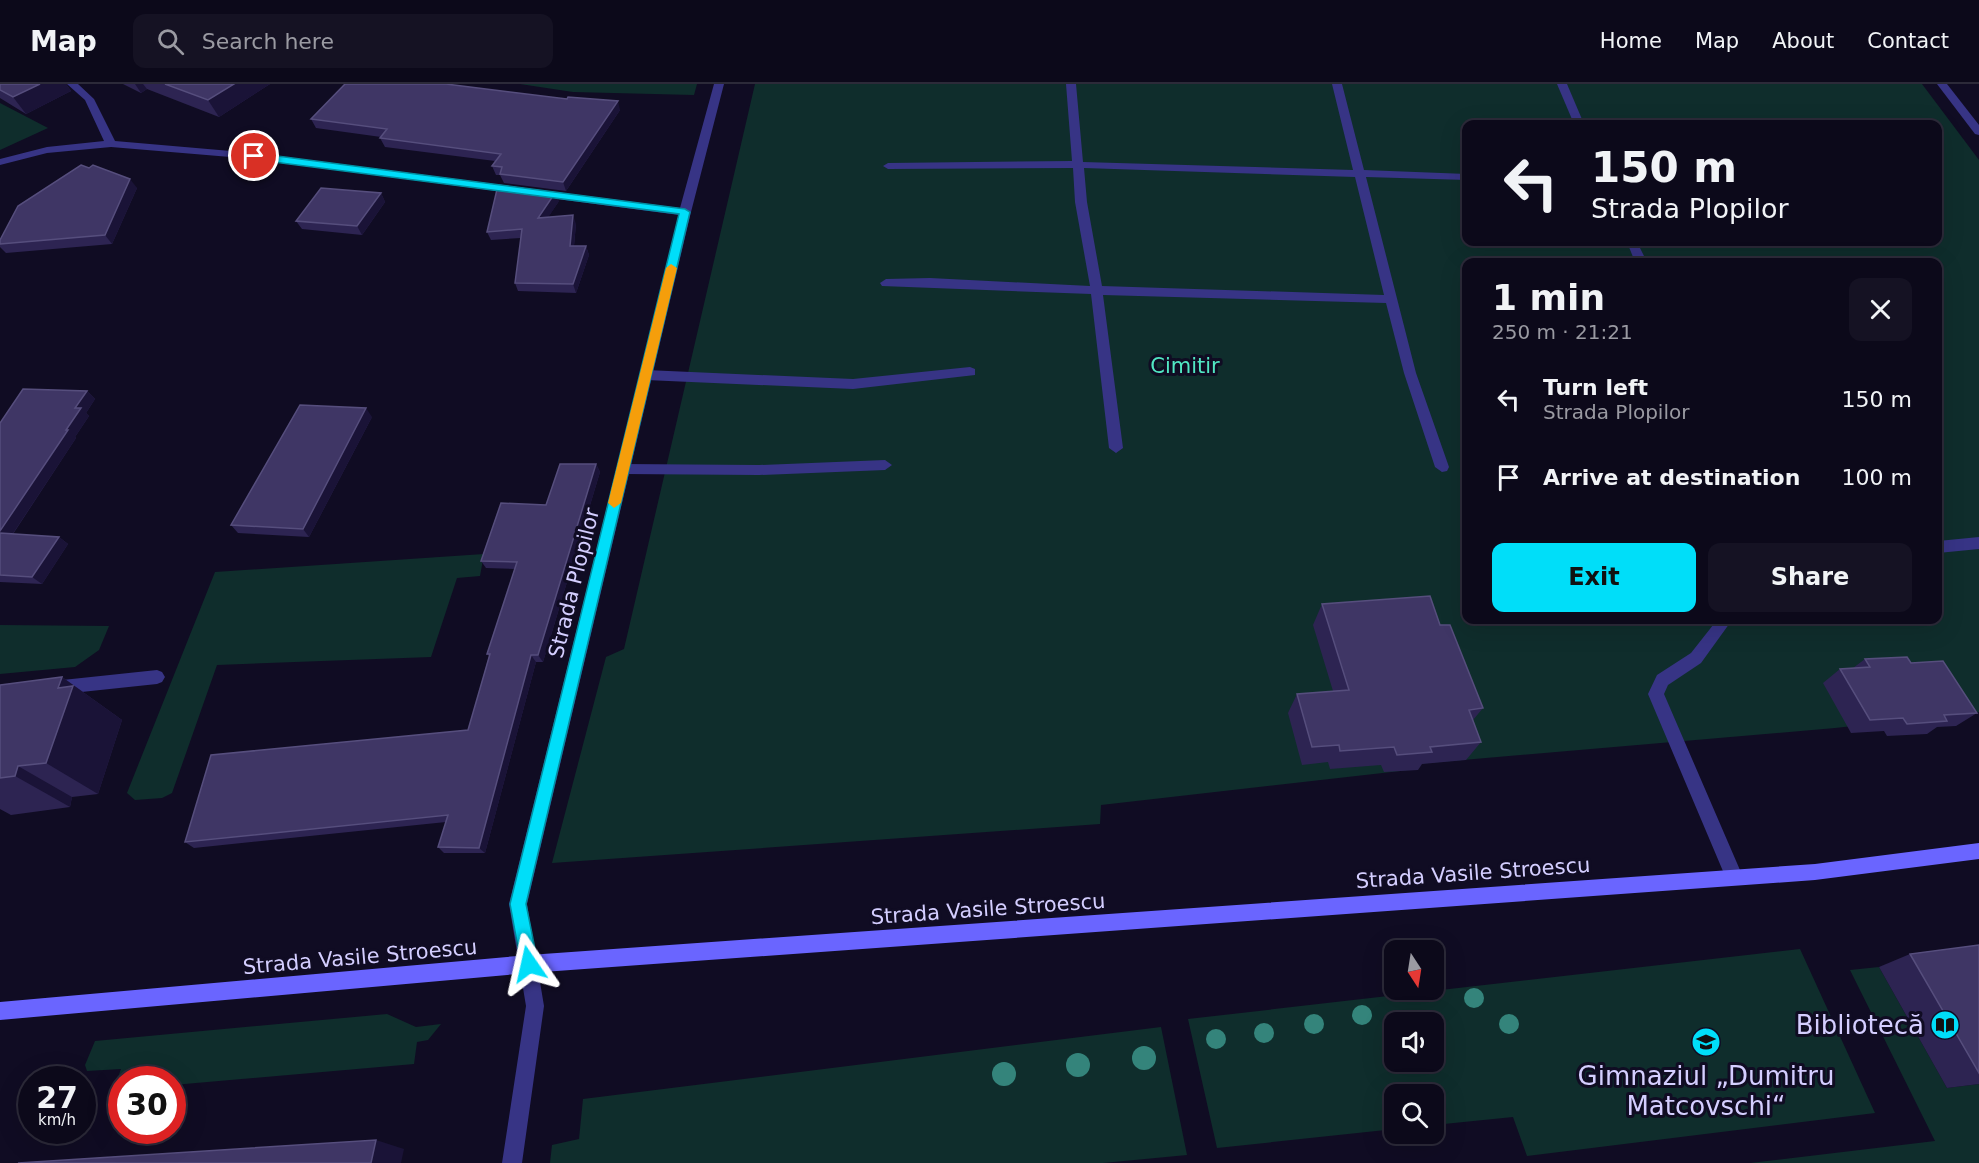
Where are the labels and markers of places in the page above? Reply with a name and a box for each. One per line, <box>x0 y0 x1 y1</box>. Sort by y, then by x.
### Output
pin <box>228 130 279 181</box>
library icon: Bibliotecă <box>1929 1009 1961 1041</box>
place label: Bibliotecă <box>1796 1010 1924 1040</box>
school or university icon: Gimnaziul „Dumitru Matcovschi“ <box>1690 1026 1722 1058</box>
place label: Gimnaziul „Dumitru Matcovschi“ <box>1578 1061 1834 1121</box>

